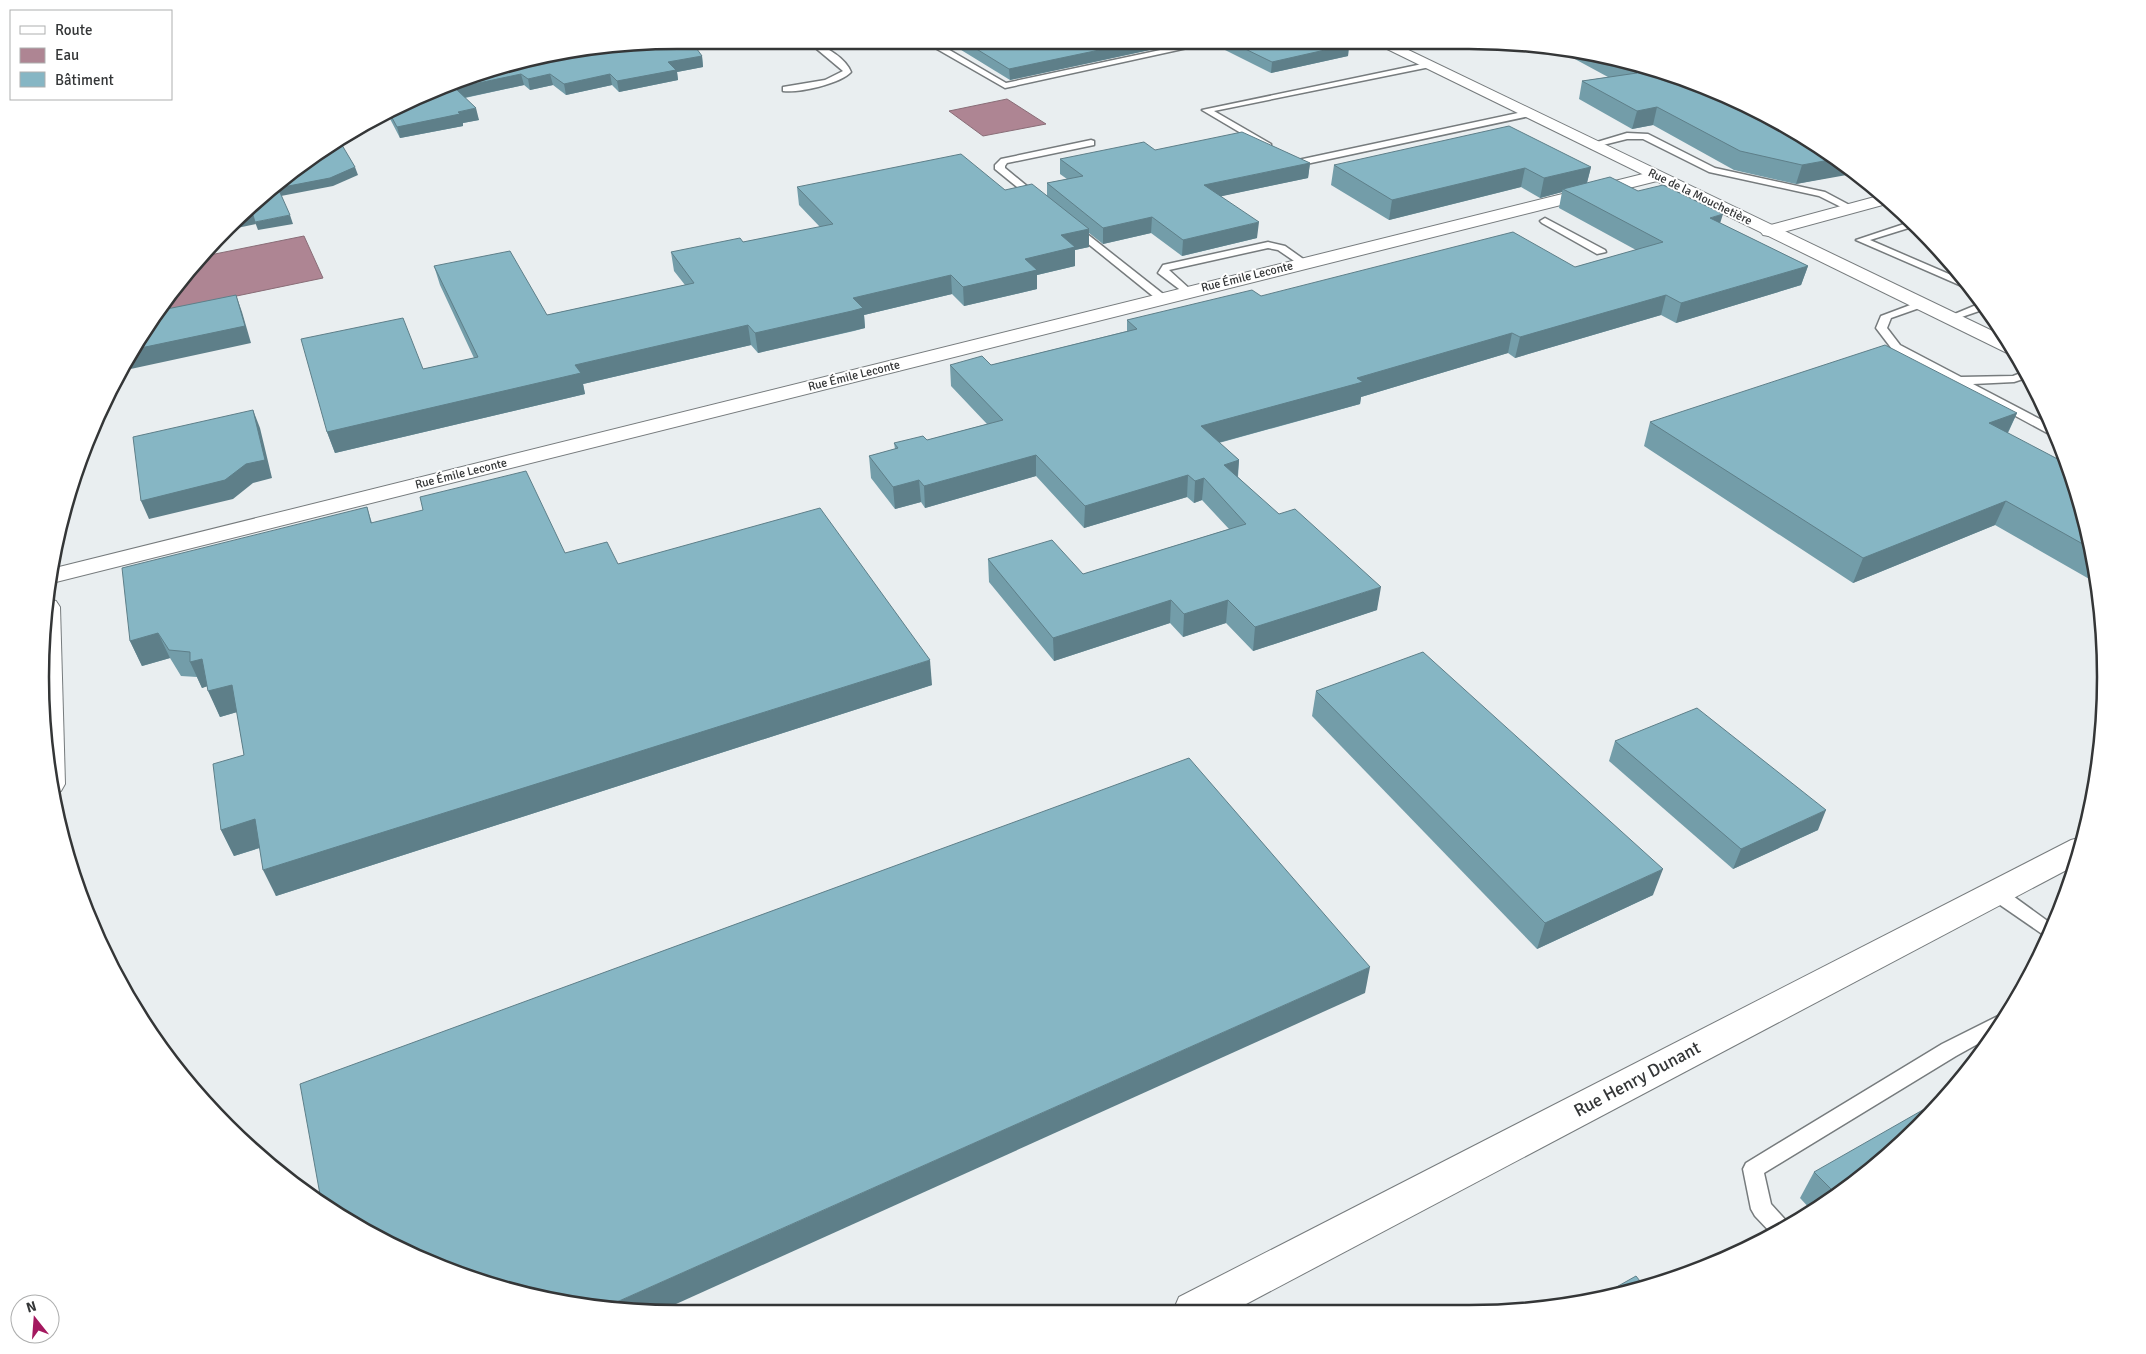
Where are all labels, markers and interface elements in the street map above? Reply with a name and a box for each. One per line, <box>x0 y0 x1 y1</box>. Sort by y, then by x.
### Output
legend <box>10 10 172 100</box>
text: Route <box>55 21 92 39</box>
text: Eau <box>55 46 79 64</box>
text: Bâtiment <box>55 71 114 89</box>
street label: Rue de la Mouchetière <box>1646 165 1754 229</box>
street label: Rue Émile Leconte <box>1199 258 1295 296</box>
street label: Rue Émile Leconte <box>806 357 902 395</box>
street label: Rue Émile Leconte <box>413 455 509 493</box>
street label: Rue Henry Dunant <box>1570 1036 1704 1122</box>
north arrow <box>10 1294 60 1344</box>
text: N <box>24 1297 38 1317</box>

